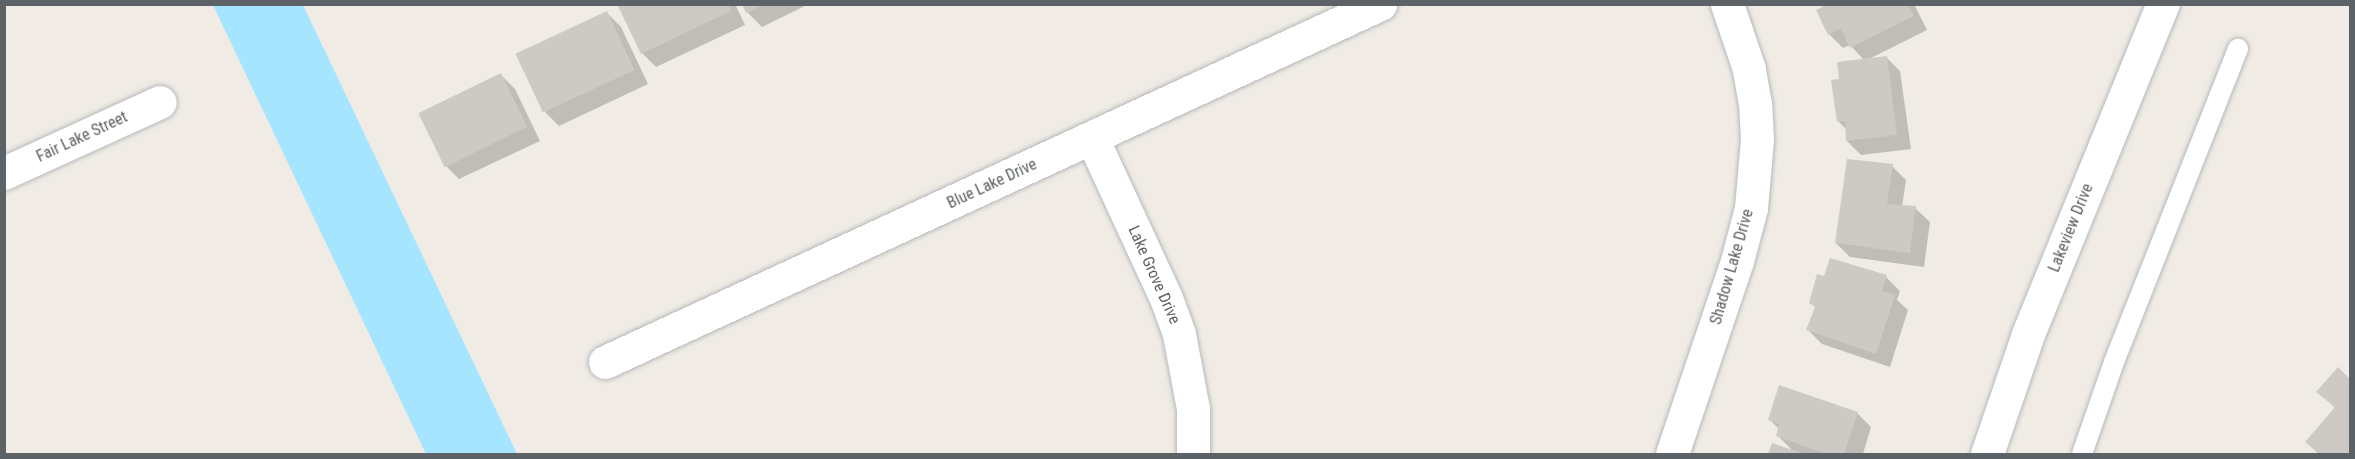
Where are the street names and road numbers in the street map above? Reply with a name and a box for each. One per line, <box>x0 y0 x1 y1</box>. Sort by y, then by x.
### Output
street label: Fair Lake Street <box>33 108 131 166</box>
street label: Blue Lake Drive <box>944 155 1040 213</box>
street label: Lakeview Drive <box>2045 181 2097 275</box>
street label: Shadow Lake Drive <box>1706 207 1758 327</box>
street label: Lake Grove Drive <box>1124 223 1184 327</box>

